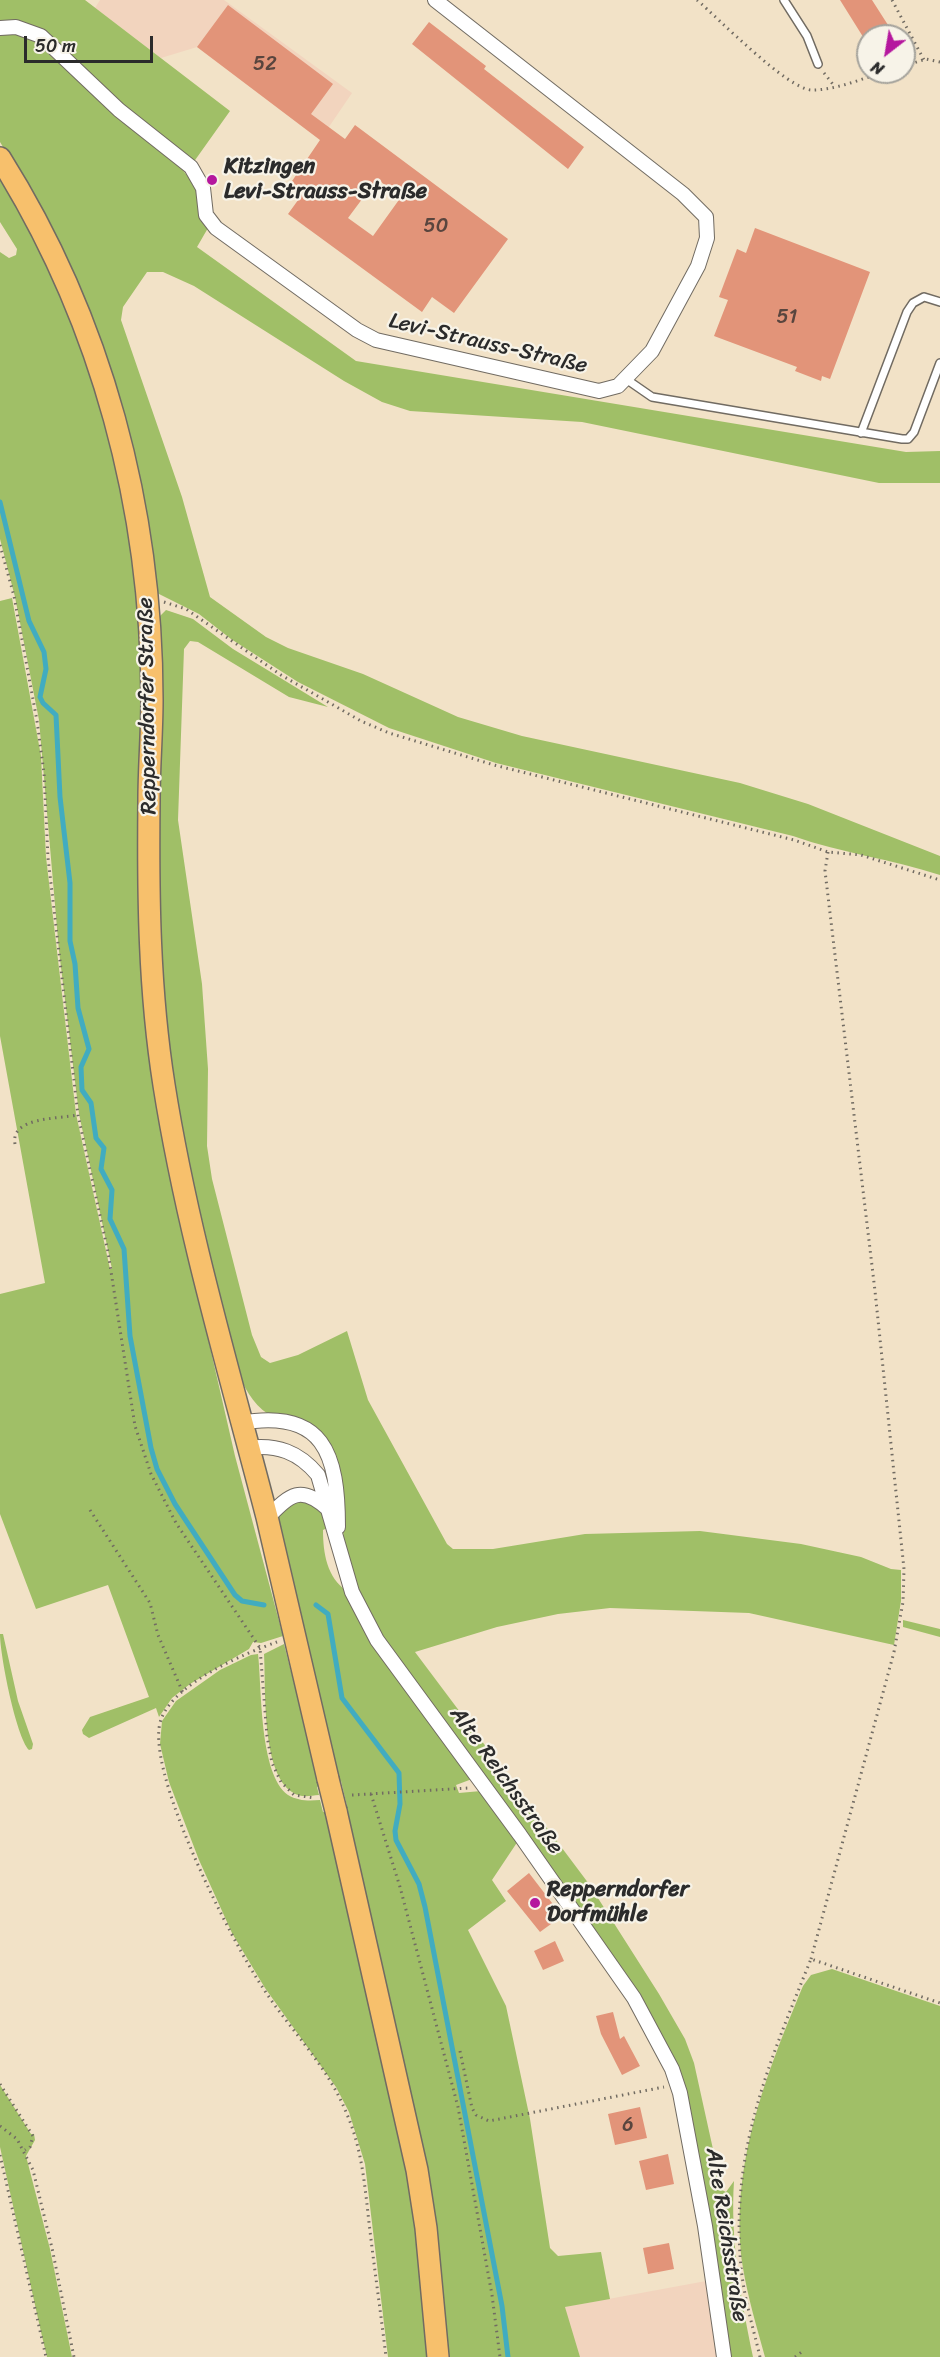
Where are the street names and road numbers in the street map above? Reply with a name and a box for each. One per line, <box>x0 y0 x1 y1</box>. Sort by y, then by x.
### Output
street label: Levi-Strauss-Straße <box>386 308 590 380</box>
street label: Repperndorfer Straße <box>133 597 163 815</box>
street label: Alte Reichsstraße <box>444 1702 568 1860</box>
street label: Alte Reichsstraße <box>699 2146 753 2324</box>

